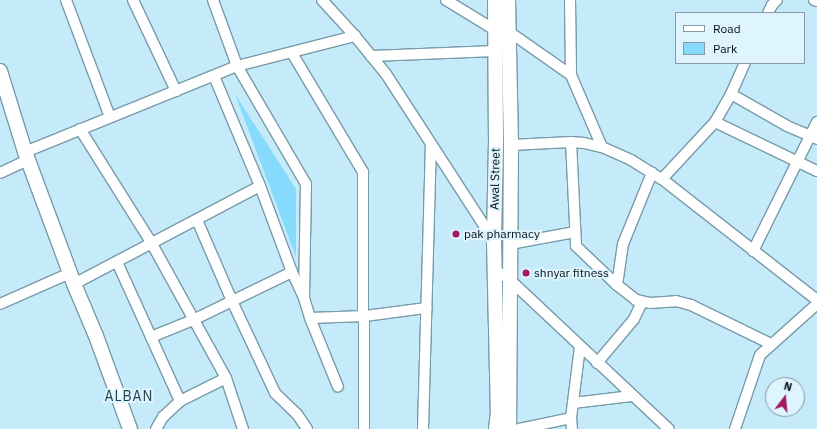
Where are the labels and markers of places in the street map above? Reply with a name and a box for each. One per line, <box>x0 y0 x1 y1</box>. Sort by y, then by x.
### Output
place label: pak pharmacy <box>464 227 540 241</box>
marker: pak pharmacy <box>451 229 461 239</box>
place label: shnyar fitness <box>534 266 609 280</box>
marker: shnyar fitness <box>521 268 531 278</box>

